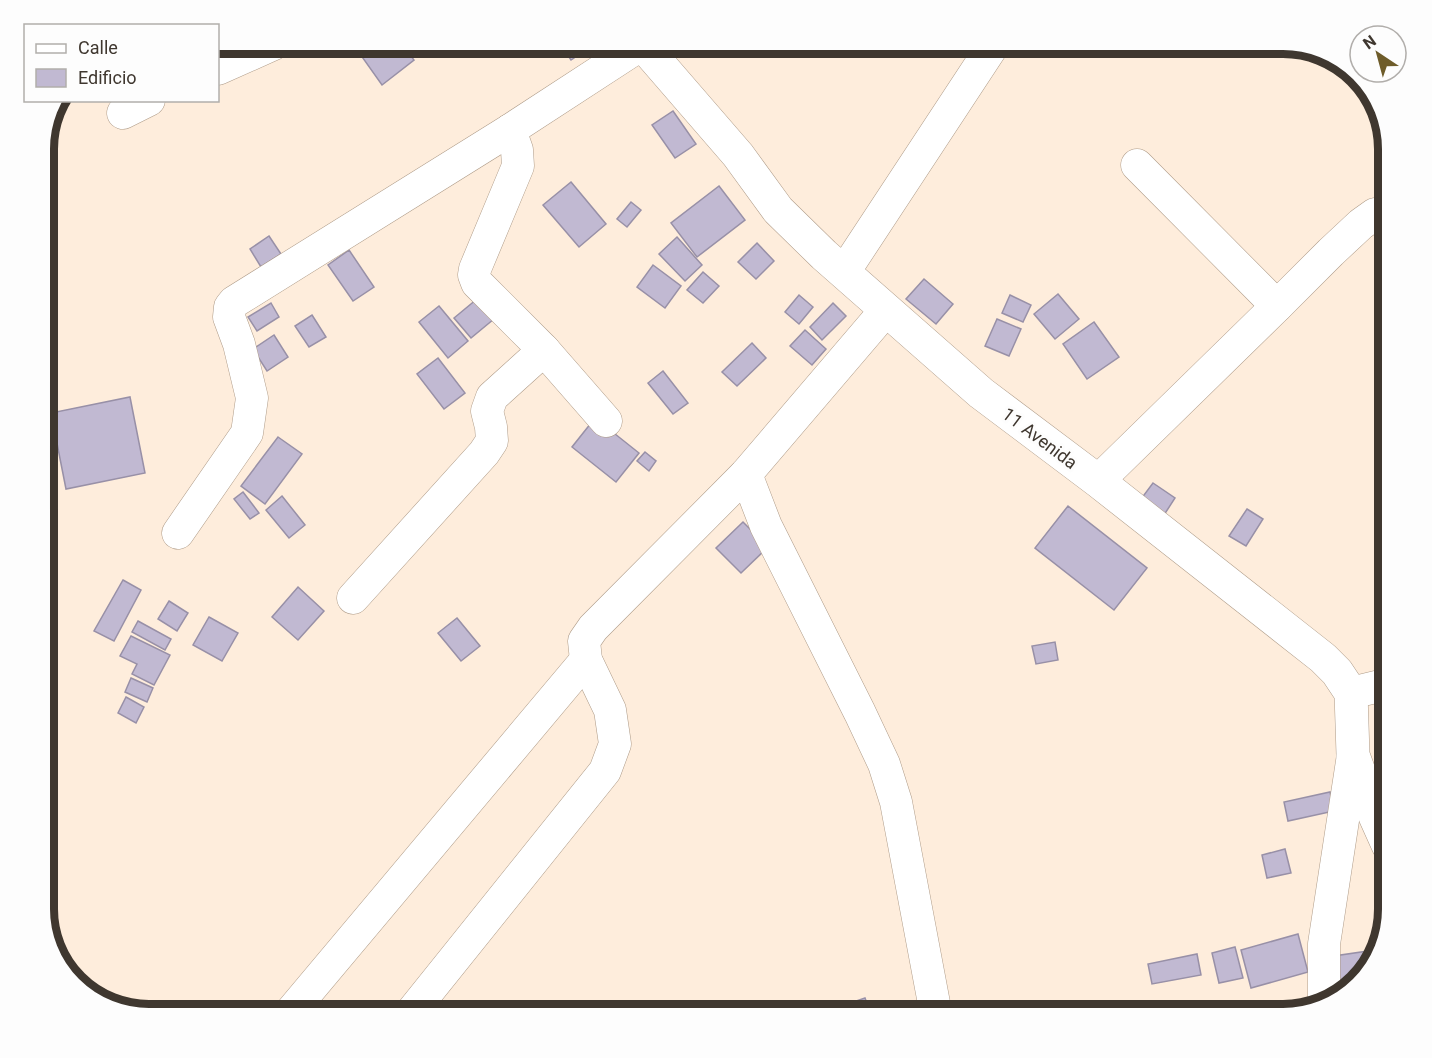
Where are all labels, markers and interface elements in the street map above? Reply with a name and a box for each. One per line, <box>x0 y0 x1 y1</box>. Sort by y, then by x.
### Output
legend <box>24 24 219 102</box>
north arrow <box>1348 24 1408 84</box>
text: N <box>1359 31 1380 53</box>
text: Calle <box>78 37 118 58</box>
text: Edificio <box>78 67 137 88</box>
street label: 11 Avenida <box>998 403 1082 473</box>

